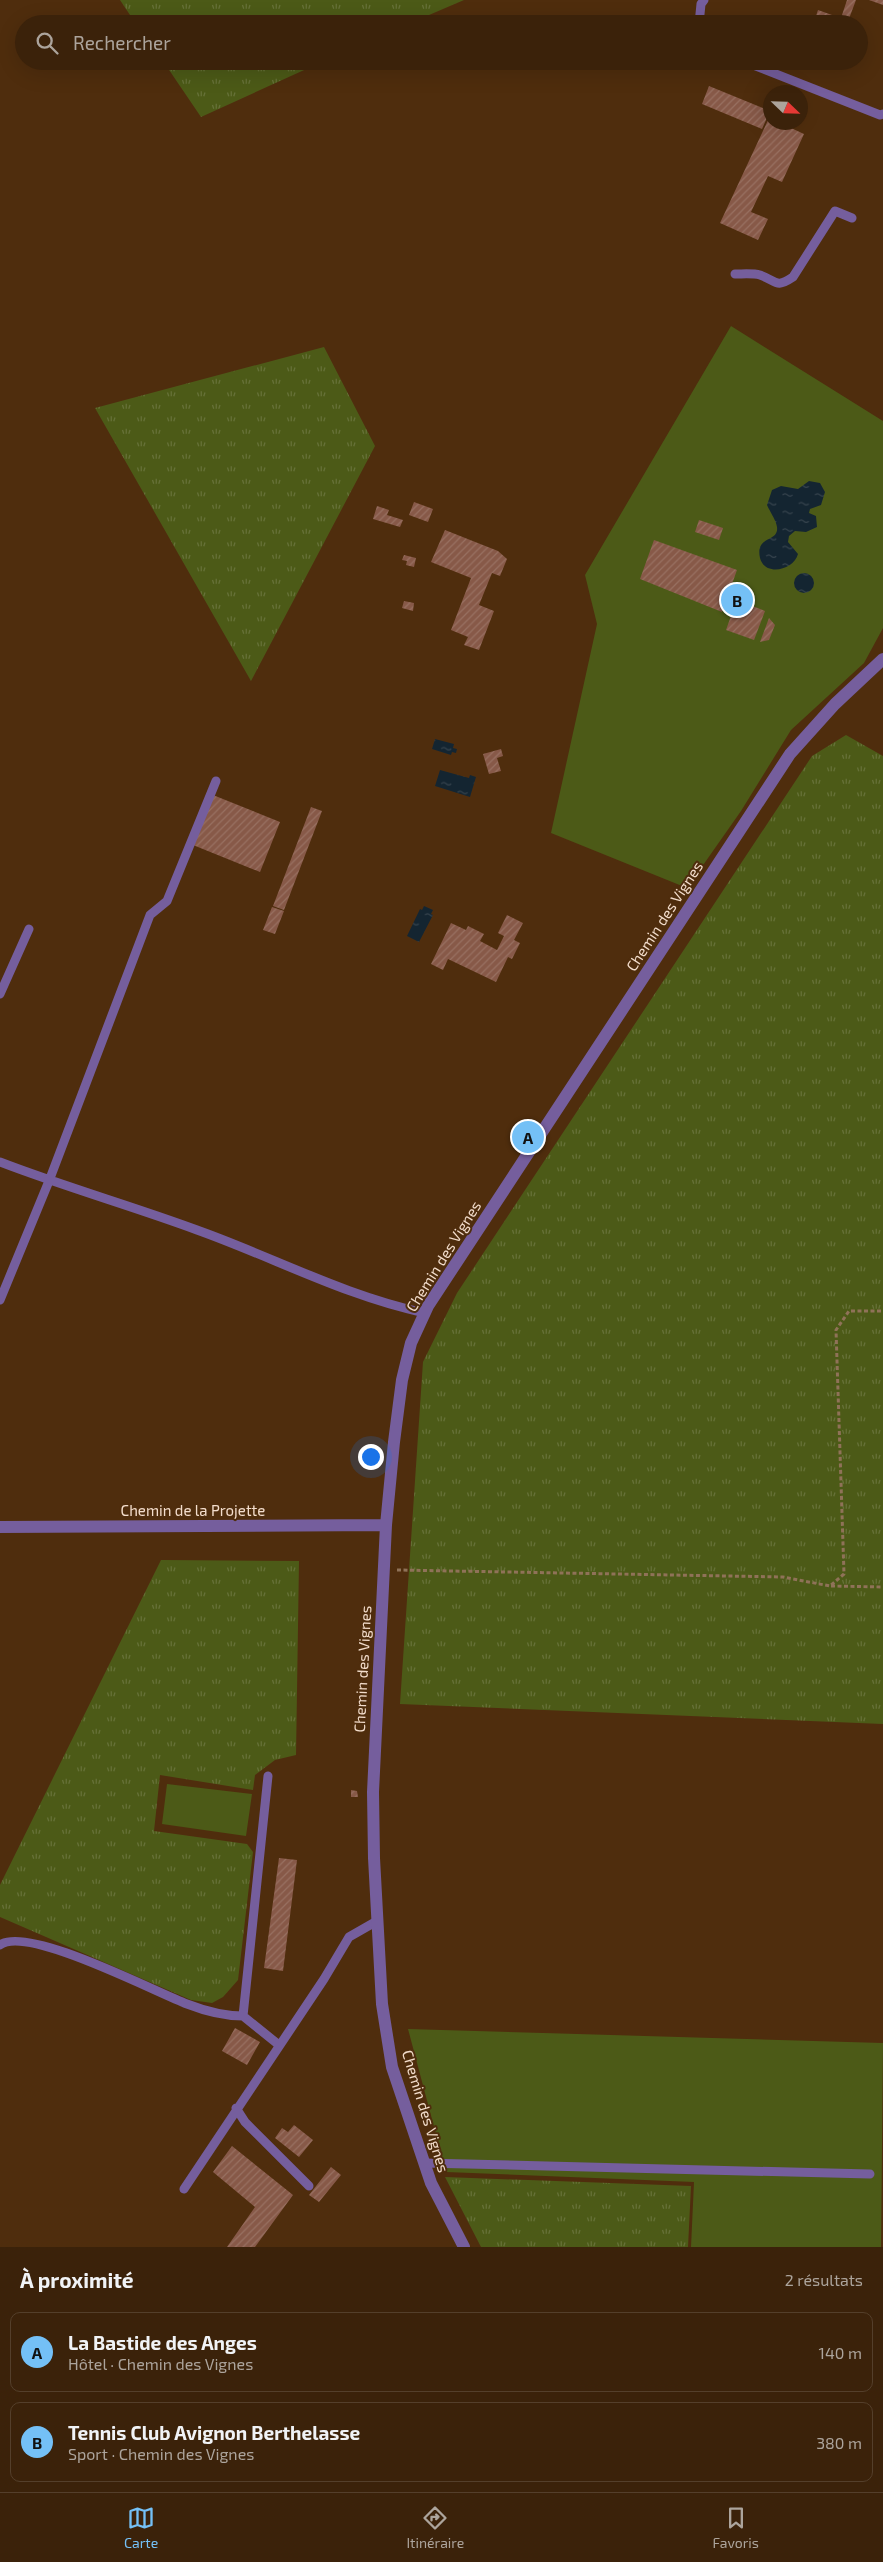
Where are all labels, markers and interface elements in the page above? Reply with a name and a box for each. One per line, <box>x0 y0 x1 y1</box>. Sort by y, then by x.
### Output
search box <box>15 15 868 70</box>
icon: search <box>33 29 61 57</box>
text: Rechercher <box>73 31 171 54</box>
north arrow <box>763 85 808 130</box>
pin: B <box>721 581 753 619</box>
street label: Chemin des Vignes <box>622 858 706 974</box>
pin: A <box>512 1118 544 1156</box>
street label: Chemin des Vignes <box>402 1197 484 1315</box>
your location <box>358 1444 384 1470</box>
street label: Chemin de la Projette <box>121 1501 265 1520</box>
street label: Chemin des Vignes <box>350 1605 374 1733</box>
street label: Chemin des Vignes <box>399 2048 453 2174</box>
text: À proximité <box>20 2267 134 2292</box>
text: 2 résultats <box>785 2270 863 2289</box>
text: La Bastide des Anges <box>68 2331 257 2354</box>
text: A <box>32 2343 42 2362</box>
text: 140 m <box>819 2343 862 2362</box>
text: Hôtel · Chemin des Vignes <box>68 2354 253 2373</box>
text: Tennis Club Avignon Berthelasse <box>68 2421 360 2444</box>
text: B <box>32 2433 42 2452</box>
text: 380 m <box>816 2433 862 2452</box>
text: Sport · Chemin des Vignes <box>68 2444 254 2463</box>
tab: Carte <box>124 2504 158 2551</box>
tab: Itinéraire <box>406 2504 464 2551</box>
tab: Favoris <box>712 2504 759 2551</box>

